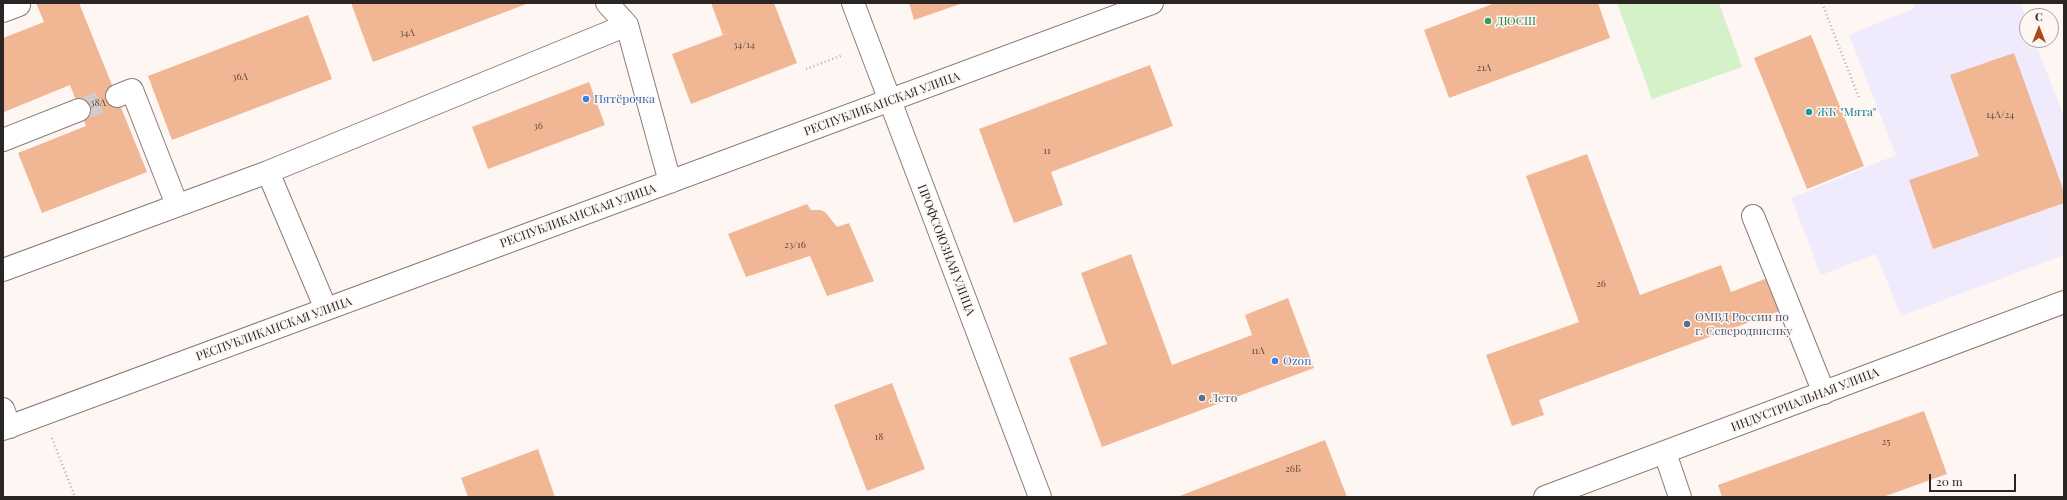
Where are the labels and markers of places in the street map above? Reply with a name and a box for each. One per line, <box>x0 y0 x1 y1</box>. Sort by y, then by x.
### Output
place label: ДЮСШ <box>1496 14 1536 28</box>
marker: ДЮСШ <box>1483 16 1493 26</box>
place label: Пятёрочка <box>594 92 655 106</box>
marker: Пятёрочка <box>581 94 591 104</box>
place label: ЖК "Мята" <box>1817 105 1876 119</box>
marker: ЖК "Мята" <box>1804 107 1814 117</box>
place label: ОМВД России по г. Северодвиснку <box>1695 310 1792 338</box>
marker: ОМВД России по г. Северодвиснку <box>1682 319 1692 329</box>
place label: Ozon <box>1283 354 1311 368</box>
marker: Ozon <box>1270 356 1280 366</box>
place label: Лето <box>1210 391 1237 405</box>
marker: Лето <box>1197 393 1207 403</box>

